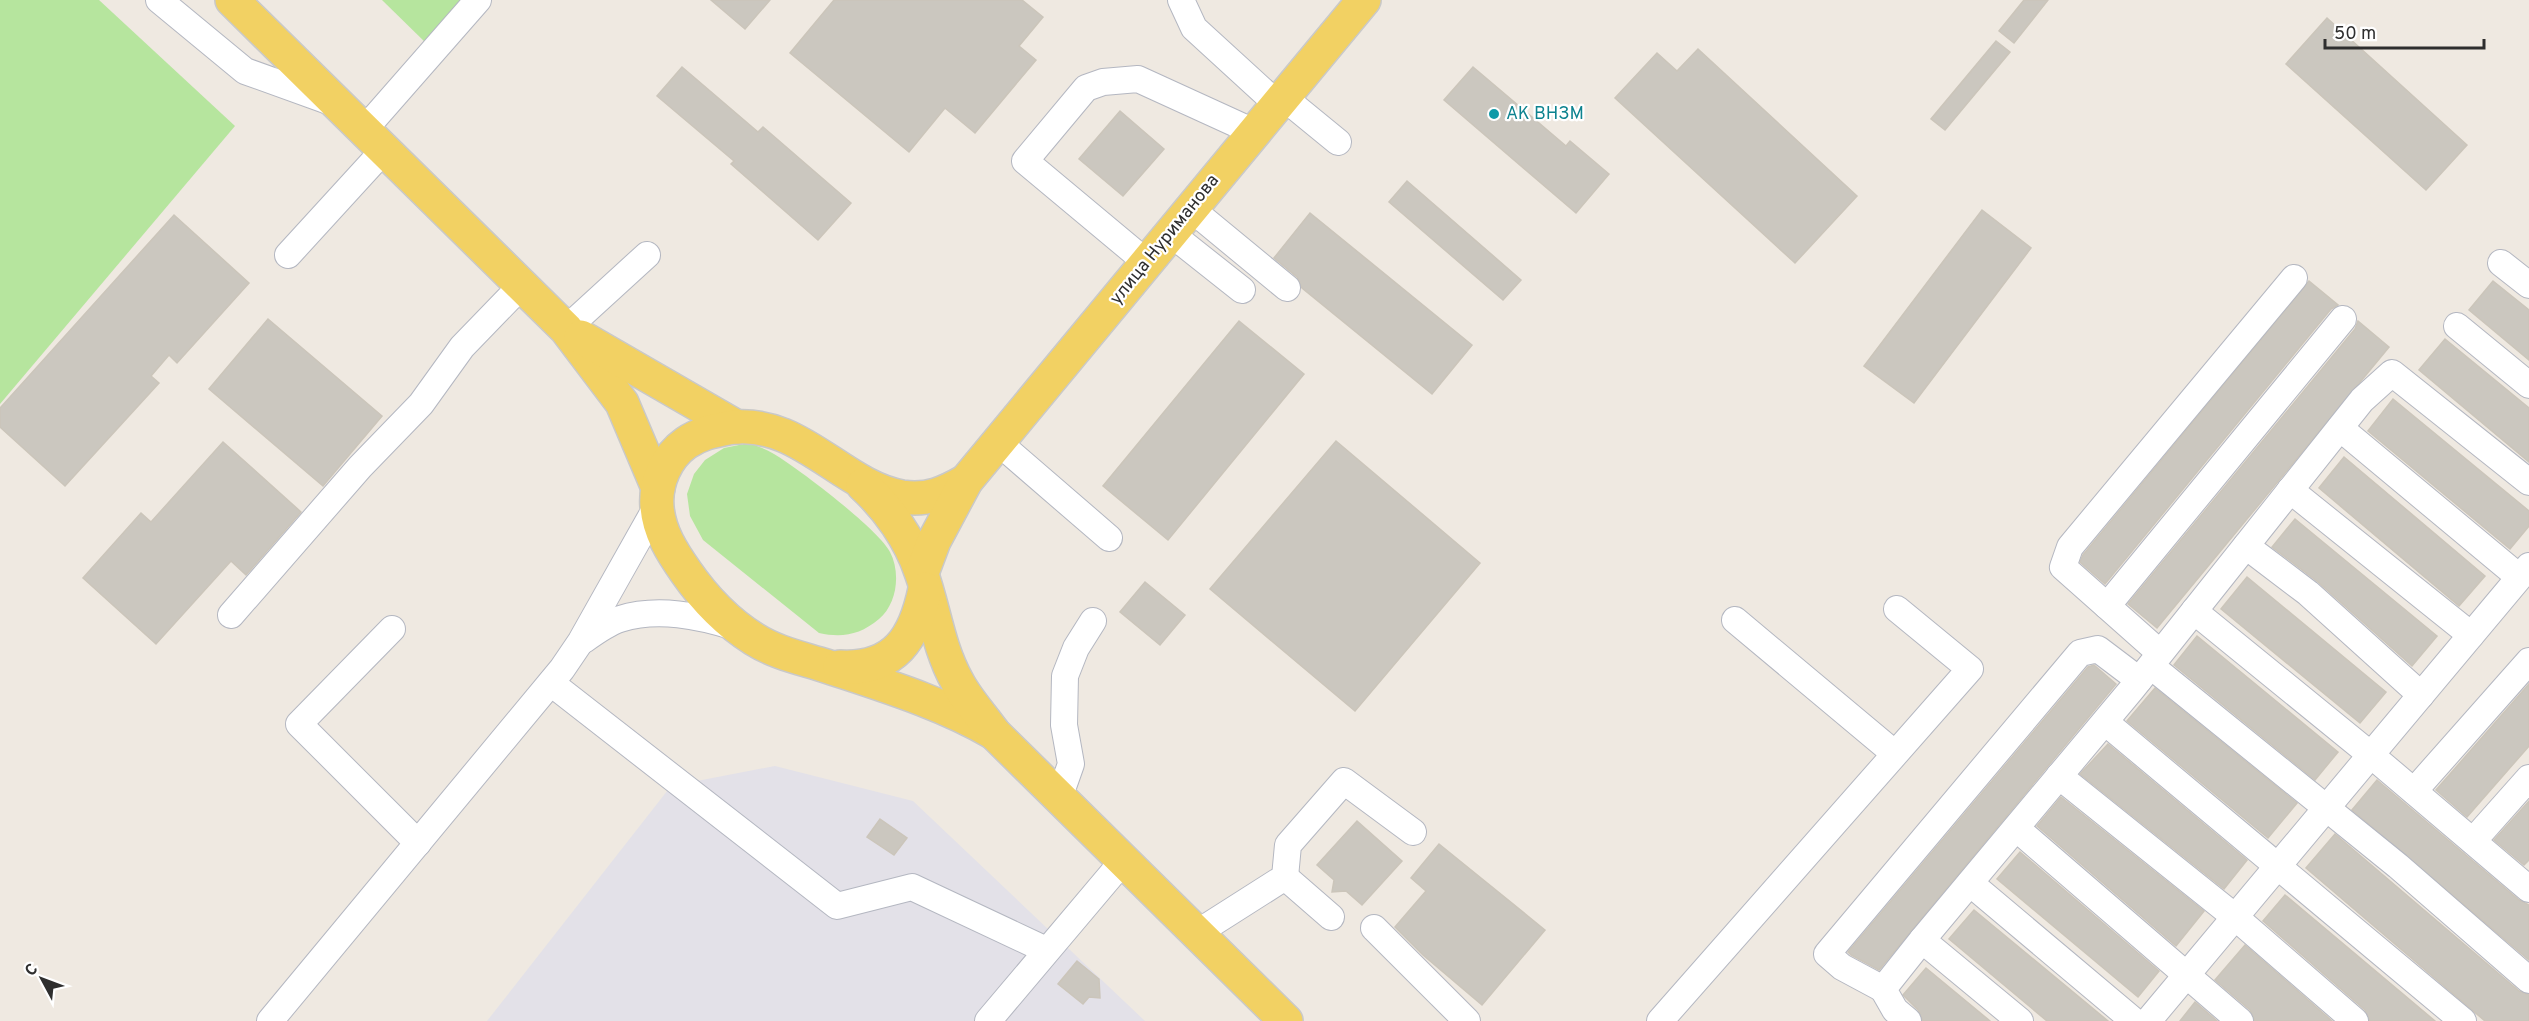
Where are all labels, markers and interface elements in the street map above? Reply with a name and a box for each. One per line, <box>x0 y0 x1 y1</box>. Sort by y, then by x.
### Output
scale bar <box>2325 12 2484 50</box>
text: 50 m <box>2334 23 2376 46</box>
place label: АК ВНЗМ <box>1506 103 1584 126</box>
marker: АК ВНЗМ <box>1487 107 1501 121</box>
street label: улица Нуриманова <box>1105 170 1225 310</box>
north arrow <box>12 949 72 1009</box>
text: С <box>21 960 43 981</box>

